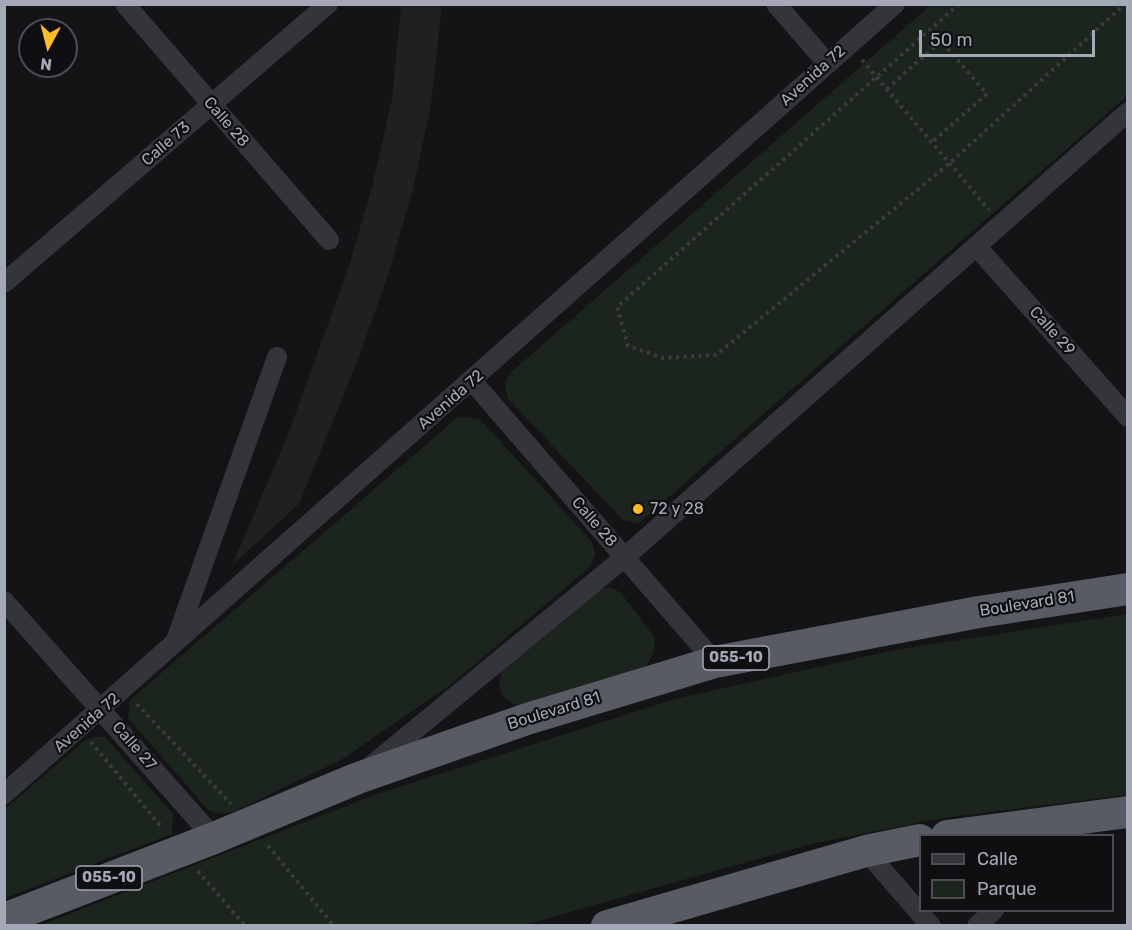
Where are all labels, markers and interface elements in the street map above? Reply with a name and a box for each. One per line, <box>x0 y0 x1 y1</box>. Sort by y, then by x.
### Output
north arrow <box>18 18 78 78</box>
scale bar <box>922 18 1098 56</box>
text: 50 m <box>930 29 973 51</box>
street label: Avenida 72 <box>776 42 850 110</box>
text: N <box>39 54 53 75</box>
street label: Calle 28 <box>199 93 253 151</box>
street label: Calle 73 <box>138 118 194 170</box>
street label: Calle 29 <box>1025 303 1079 359</box>
street label: Avenida 72 <box>414 366 488 434</box>
street label: Calle 28 <box>567 493 621 551</box>
place label: 72 y 28 <box>650 499 704 519</box>
marker: 72 y 28 <box>631 502 645 516</box>
street label: Boulevard 81 <box>978 587 1076 621</box>
road number: 055-10 <box>703 646 769 670</box>
street label: Boulevard 81 <box>505 688 603 734</box>
street label: Avenida 72 <box>50 689 124 757</box>
street label: Calle 27 <box>108 718 160 774</box>
legend <box>919 834 1114 912</box>
text: Calle <box>977 848 1018 870</box>
road number: 055-10 <box>76 866 142 890</box>
text: Parque <box>977 878 1037 900</box>

